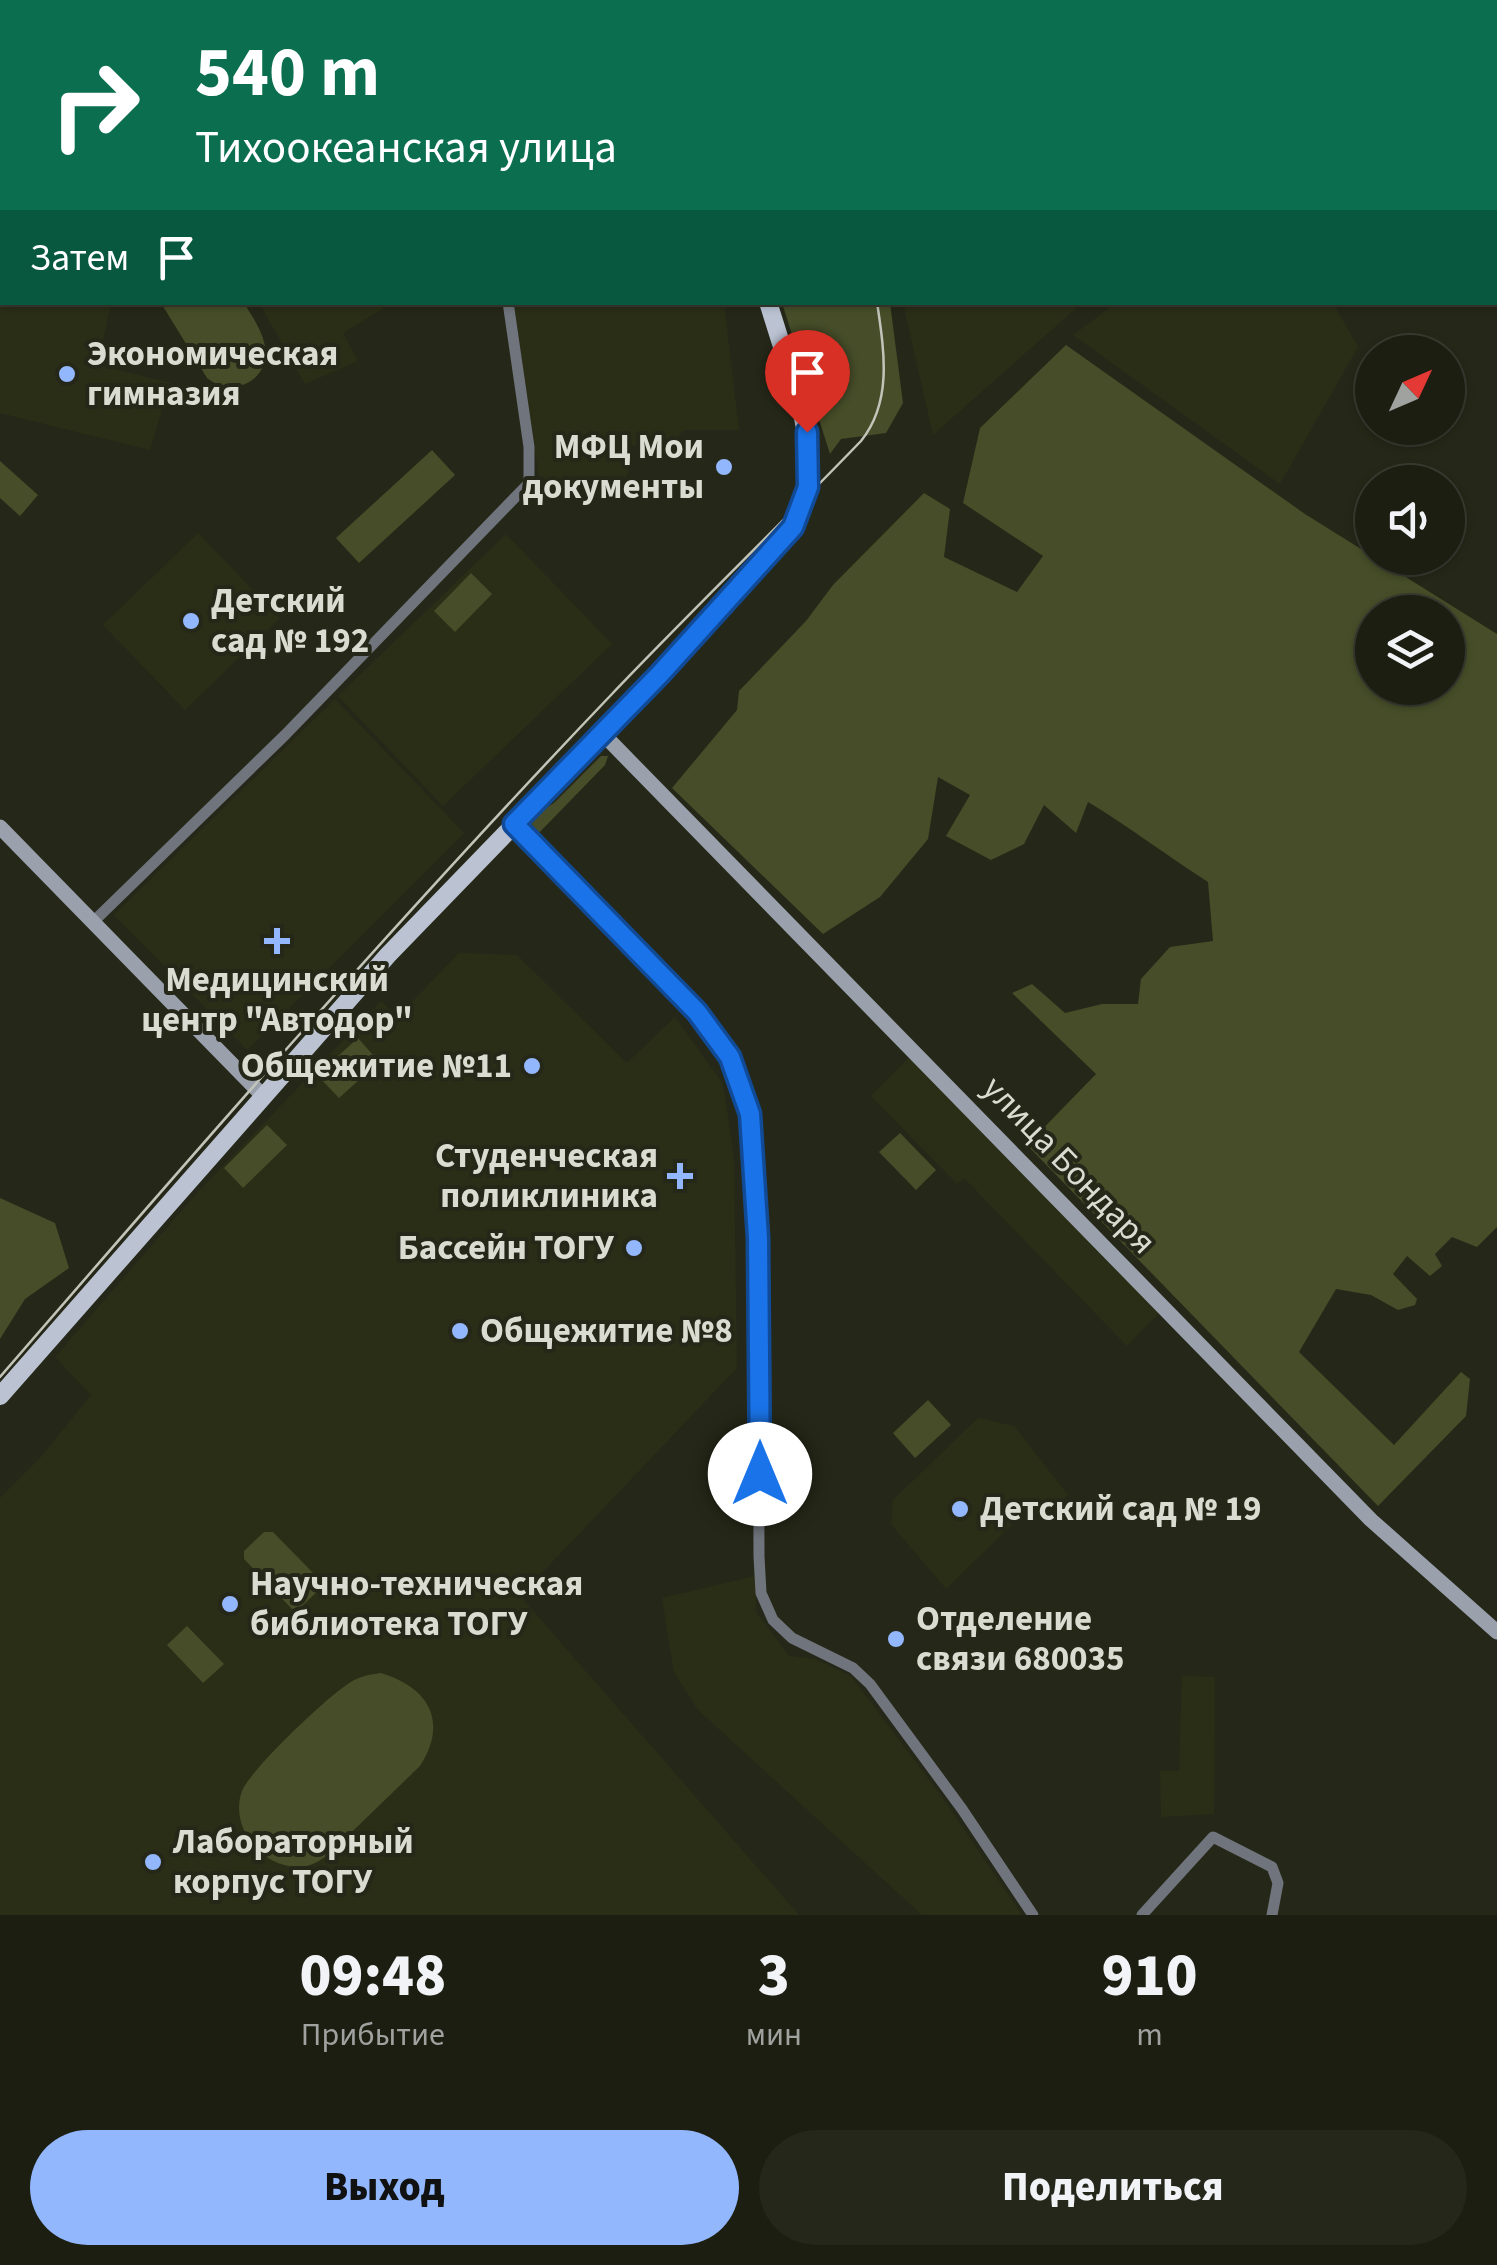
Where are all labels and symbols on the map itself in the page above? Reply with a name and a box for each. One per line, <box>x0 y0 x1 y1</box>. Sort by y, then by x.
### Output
place label: Экономическая гимназия <box>87 329 338 419</box>
pin <box>765 330 850 433</box>
north arrow <box>1355 335 1465 445</box>
marker: Экономическая гимназия <box>56 363 78 385</box>
place label: МФЦ Мои документы <box>523 422 704 512</box>
marker: МФЦ Мои документы <box>713 456 735 478</box>
place label: Детский сад № 192 <box>211 576 369 666</box>
marker: Детский сад № 192 <box>180 610 202 632</box>
marker: Медицинский центр "Автодор" <box>264 928 290 954</box>
place label: Медицинский центр "Автодор" <box>141 955 413 1045</box>
place label: Общежитие №11 <box>241 1041 512 1091</box>
marker: Общежитие №11 <box>521 1055 543 1077</box>
street label: улица Бондаря <box>971 1064 1167 1266</box>
place label: Студенческая поликлиника <box>435 1131 658 1221</box>
marker: Студенческая поликлиника <box>667 1163 693 1189</box>
place label: Бассейн ТОГУ <box>398 1223 615 1273</box>
marker: Бассейн ТОГУ <box>623 1237 645 1259</box>
place label: Общежитие №8 <box>480 1306 733 1356</box>
marker: Общежитие №8 <box>449 1320 471 1342</box>
position arrow <box>708 1422 812 1526</box>
place label: Детский сад № 19 <box>980 1484 1261 1534</box>
marker: Детский сад № 19 <box>949 1498 971 1520</box>
place label: Научно-техническая библиотека ТОГУ <box>250 1559 583 1649</box>
marker: Научно-техническая библиотека ТОГУ <box>219 1593 241 1615</box>
place label: Отделение связи 680035 <box>916 1594 1125 1684</box>
marker: Отделение связи 680035 <box>885 1628 907 1650</box>
place label: Лабораторный корпус ТОГУ <box>172 1817 414 1907</box>
marker: Лабораторный корпус ТОГУ <box>142 1851 164 1873</box>

